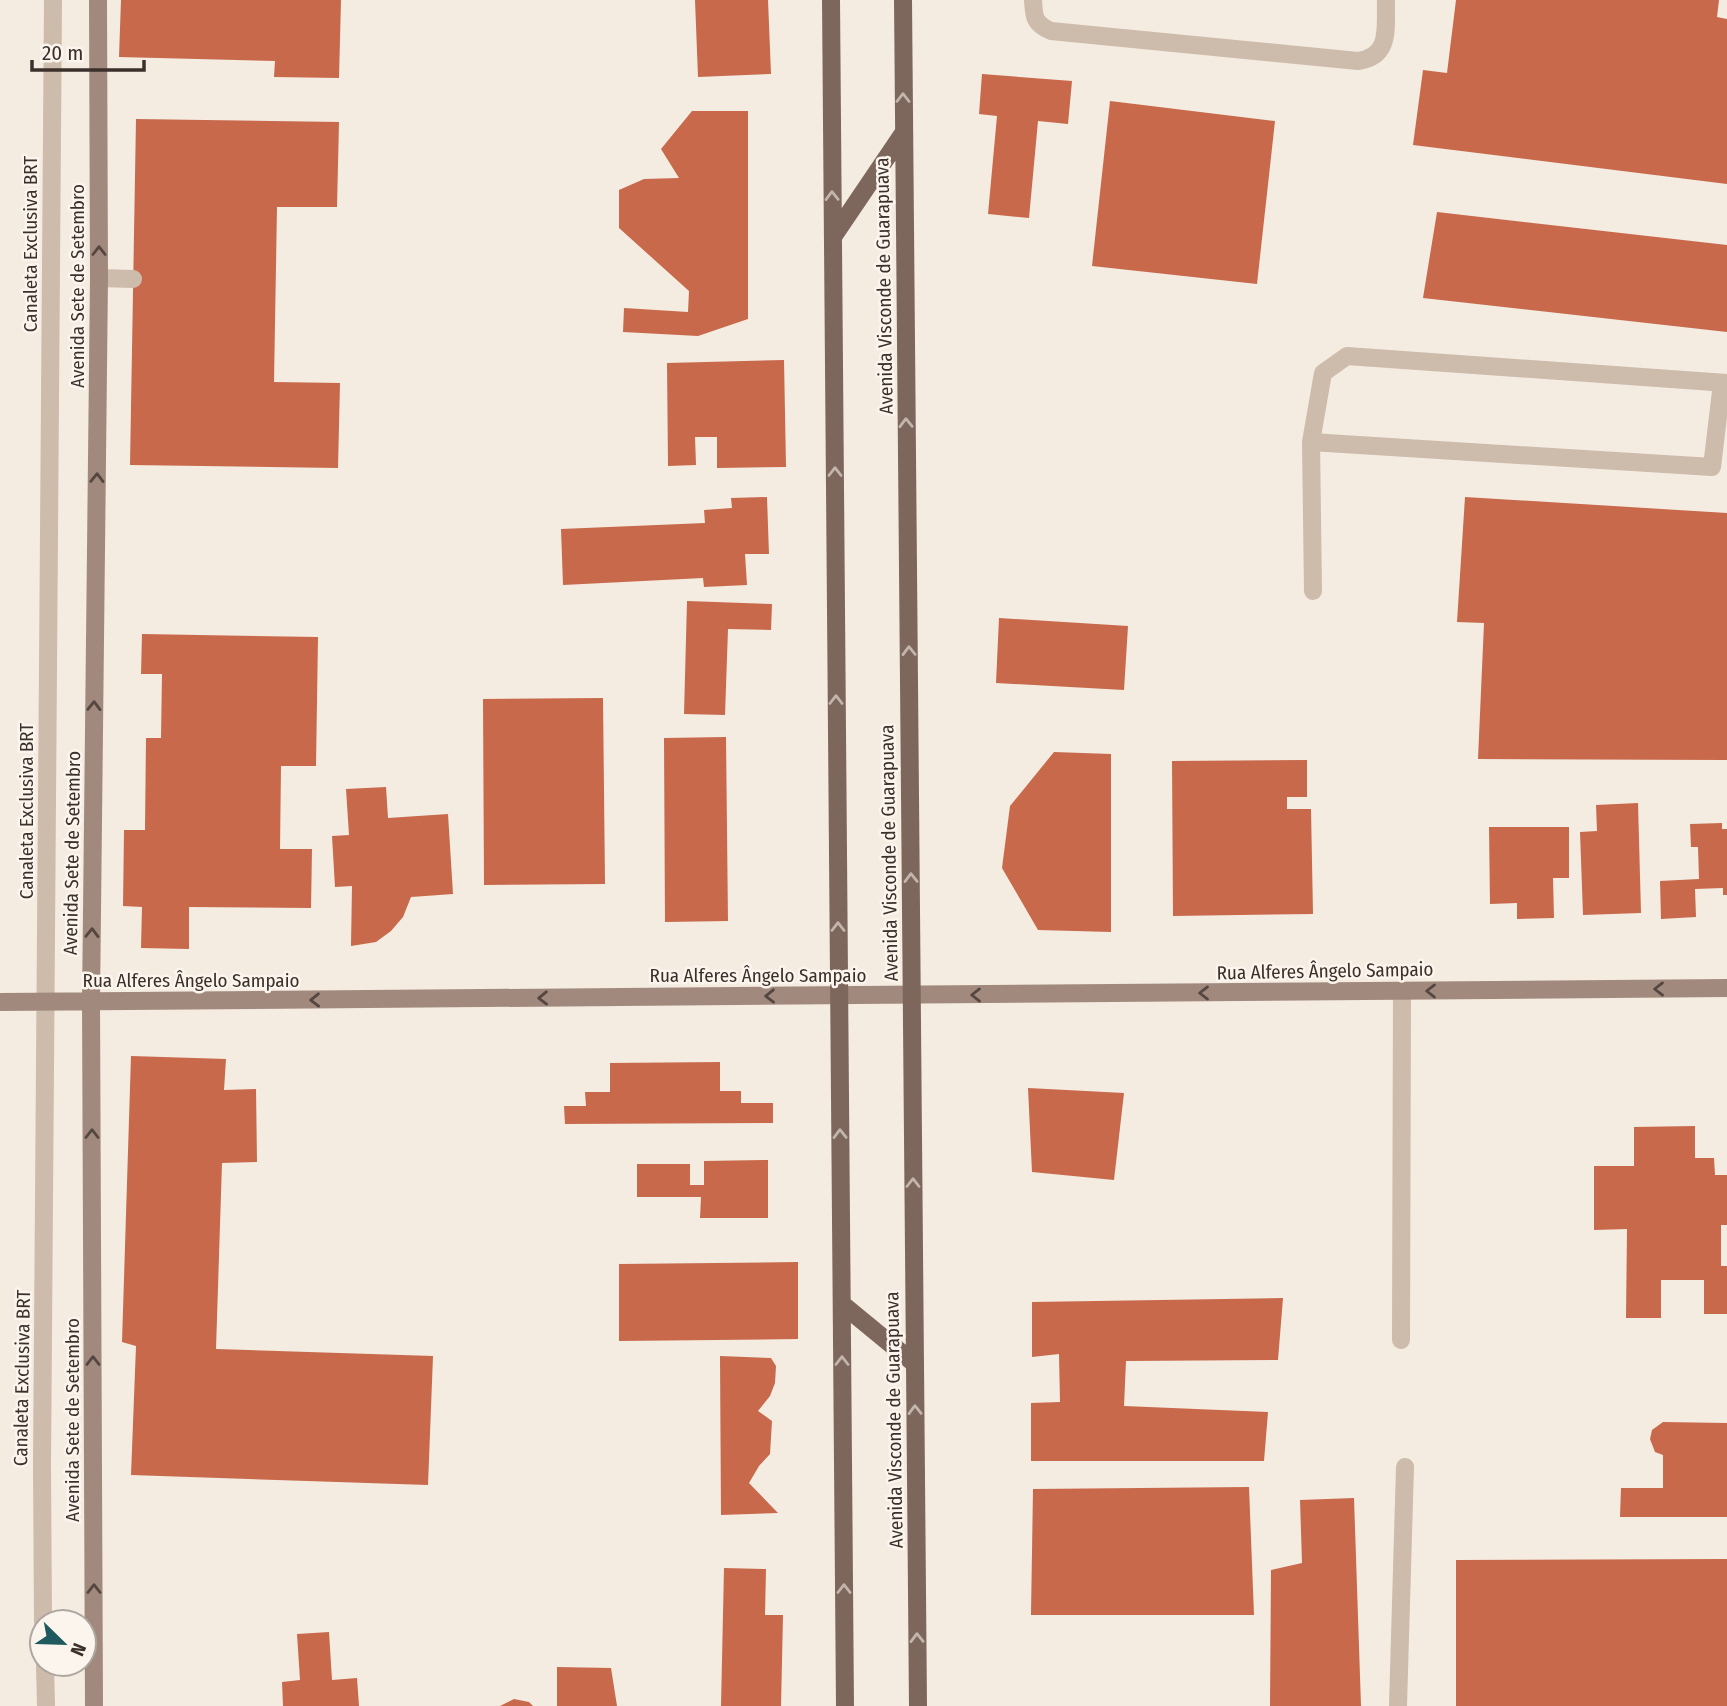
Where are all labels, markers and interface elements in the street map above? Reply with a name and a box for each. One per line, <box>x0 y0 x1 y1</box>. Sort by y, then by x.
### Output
scale bar <box>32 28 144 72</box>
text: 20 m <box>42 40 83 66</box>
one-way arrow <box>896 92 911 103</box>
street label: Canaleta Exclusiva BRT <box>19 156 42 332</box>
street label: Avenida Visconde de Guarapuava <box>870 157 898 415</box>
street label: Avenida Sete de Setembro <box>66 184 89 388</box>
one-way arrow <box>825 190 840 201</box>
one-way arrow <box>91 245 107 256</box>
one-way arrow <box>899 417 914 428</box>
one-way arrow <box>827 467 843 477</box>
one-way arrow <box>89 473 104 484</box>
one-way arrow <box>901 645 916 656</box>
one-way arrow <box>828 694 844 705</box>
one-way arrow <box>86 700 102 711</box>
street label: Canaleta Exclusiva BRT <box>15 723 38 899</box>
street label: Avenida Visconde de Guarapuava <box>875 724 903 982</box>
street label: Avenida Sete de Setembro <box>59 751 85 955</box>
one-way arrow <box>903 872 919 883</box>
one-way arrow <box>830 922 846 932</box>
one-way arrow <box>84 928 100 938</box>
street label: Rua Alferes Ângelo Sampaio <box>1216 958 1434 984</box>
street label: Rua Alferes Ângelo Sampaio <box>650 964 866 987</box>
street label: Rua Alferes Ângelo Sampaio <box>83 969 299 992</box>
one-way arrow <box>1653 981 1664 997</box>
one-way arrow <box>1426 983 1436 999</box>
one-way arrow <box>1198 985 1209 1001</box>
one-way arrow <box>971 987 981 1003</box>
one-way arrow <box>765 988 775 1004</box>
one-way arrow <box>537 990 548 1006</box>
one-way arrow <box>310 992 320 1008</box>
one-way arrow <box>84 1128 100 1139</box>
one-way arrow <box>832 1128 848 1139</box>
one-way arrow <box>905 1177 921 1188</box>
street label: Canaleta Exclusiva BRT <box>9 1289 35 1466</box>
street label: Avenida Visconde de Guarapuava <box>880 1291 908 1549</box>
street label: Avenida Sete de Setembro <box>61 1318 84 1522</box>
one-way arrow <box>85 1356 101 1366</box>
one-way arrow <box>834 1356 850 1366</box>
one-way arrow <box>907 1405 923 1415</box>
one-way arrow <box>86 1583 102 1594</box>
one-way arrow <box>836 1583 852 1594</box>
north arrow <box>28 1608 98 1678</box>
one-way arrow <box>910 1632 925 1643</box>
text: N <box>65 1640 91 1659</box>

